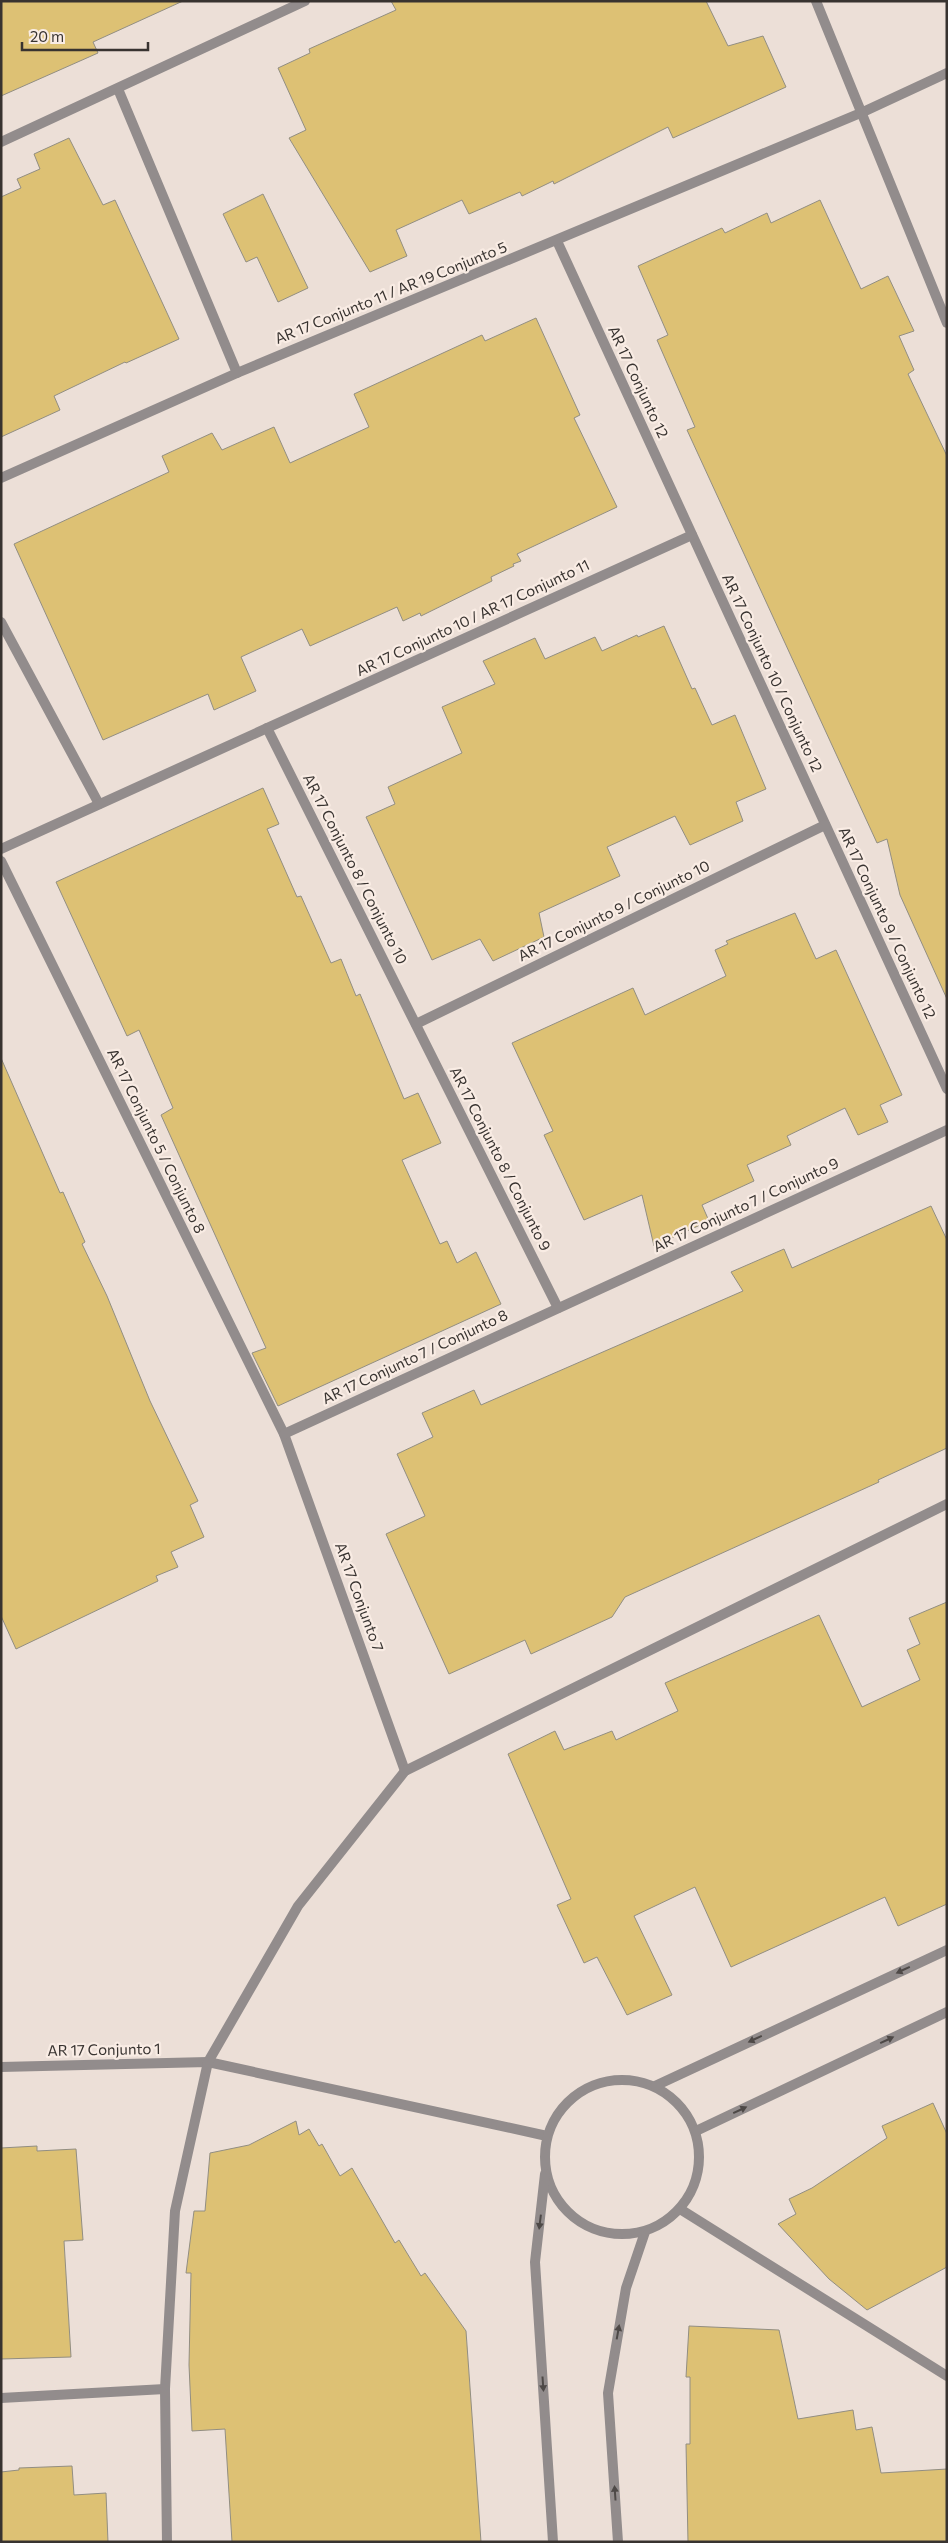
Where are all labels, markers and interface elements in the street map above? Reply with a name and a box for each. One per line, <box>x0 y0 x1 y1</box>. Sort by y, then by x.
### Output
scale bar <box>22 20 149 52</box>
text: 20 m <box>30 27 64 45</box>
street label: AR 17 Conjunto 11 / AR 19 Conjunto 5 <box>272 237 509 347</box>
street label: AR 17 Conjunto 12 <box>605 323 673 441</box>
street label: AR 17 Conjunto 10 / AR 17 Conjunto 11 <box>353 555 592 679</box>
street label: AR 17 Conjunto 10 / Conjunto 12 <box>719 571 827 775</box>
street label: AR 17 Conjunto 8 / Conjunto 10 <box>300 770 412 967</box>
street label: AR 17 Conjunto 9 / Conjunto 12 <box>835 824 940 1021</box>
street label: AR 17 Conjunto 9 / Conjunto 10 <box>515 856 712 964</box>
street label: AR 17 Conjunto 5 / Conjunto 8 <box>104 1045 210 1236</box>
street label: AR 17 Conjunto 8 / Conjunto 9 <box>447 1064 555 1254</box>
street label: AR 17 Conjunto 7 / Conjunto 9 <box>650 1153 841 1255</box>
street label: AR 17 Conjunto 7 / Conjunto 8 <box>319 1305 510 1407</box>
street label: AR 17 Conjunto 7 <box>332 1540 388 1654</box>
one-way arrow <box>895 1966 910 1975</box>
one-way arrow <box>748 2035 762 2043</box>
one-way arrow <box>880 2036 894 2044</box>
street label: AR 17 Conjunto 1 <box>47 2039 161 2059</box>
one-way arrow <box>733 2106 747 2114</box>
one-way arrow <box>536 2214 544 2230</box>
one-way arrow <box>615 2323 623 2339</box>
one-way arrow <box>539 2376 547 2392</box>
one-way arrow <box>611 2485 619 2501</box>

